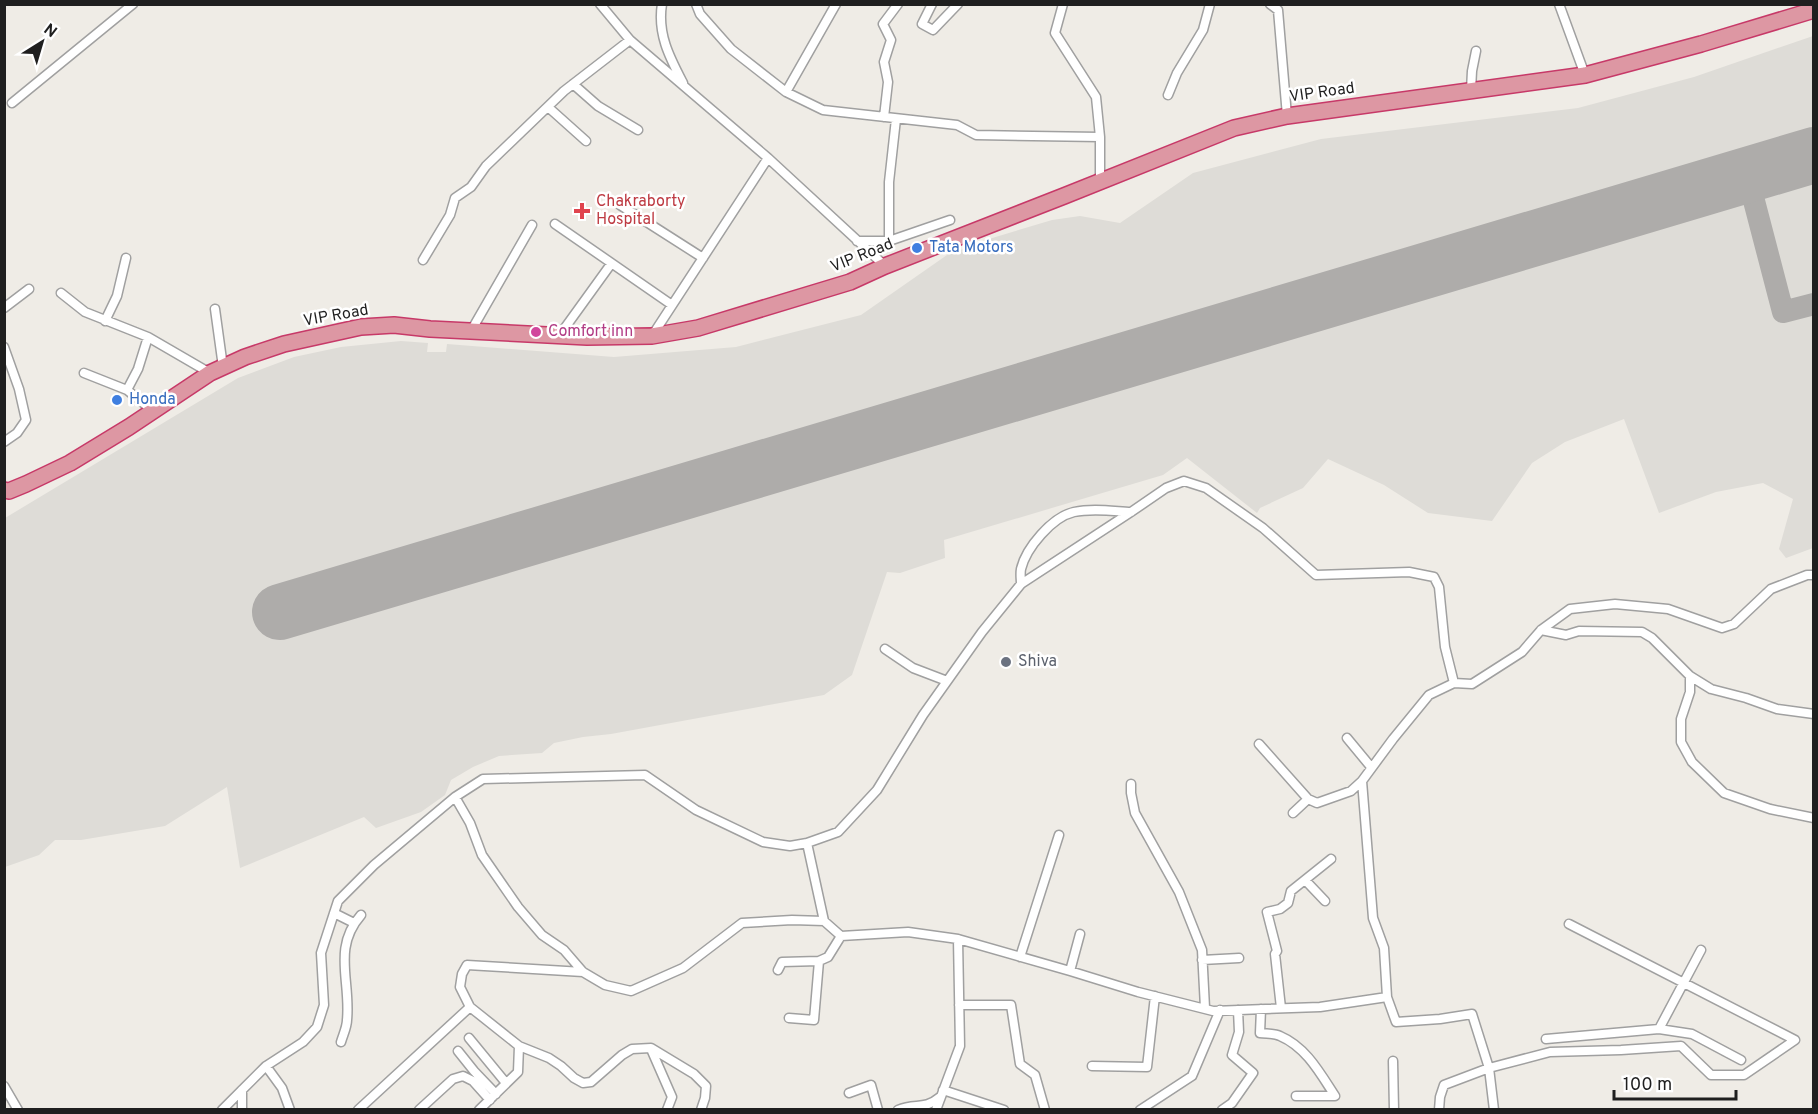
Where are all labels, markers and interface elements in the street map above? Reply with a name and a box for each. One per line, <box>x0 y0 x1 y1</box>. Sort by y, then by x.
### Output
north arrow <box>12 12 72 72</box>
text: N <box>39 20 60 43</box>
street label: VIP Road <box>1288 79 1356 107</box>
place label: Chakraborty Hospital <box>596 192 686 230</box>
marker: Chakraborty Hospital <box>573 202 591 220</box>
street label: VIP Road <box>828 234 896 278</box>
place label: Tata Motors <box>929 238 1014 258</box>
marker: Tata Motors <box>910 241 924 255</box>
street label: VIP Road <box>302 300 370 332</box>
place label: Comfort inn <box>548 322 633 342</box>
marker: Comfort inn <box>529 325 543 339</box>
place label: Honda <box>129 390 176 410</box>
marker: Honda <box>110 393 124 407</box>
place label: Shiva <box>1018 652 1057 672</box>
marker: Shiva <box>999 655 1013 669</box>
scale bar <box>1614 1063 1736 1101</box>
text: 100 m <box>1623 1074 1672 1097</box>

